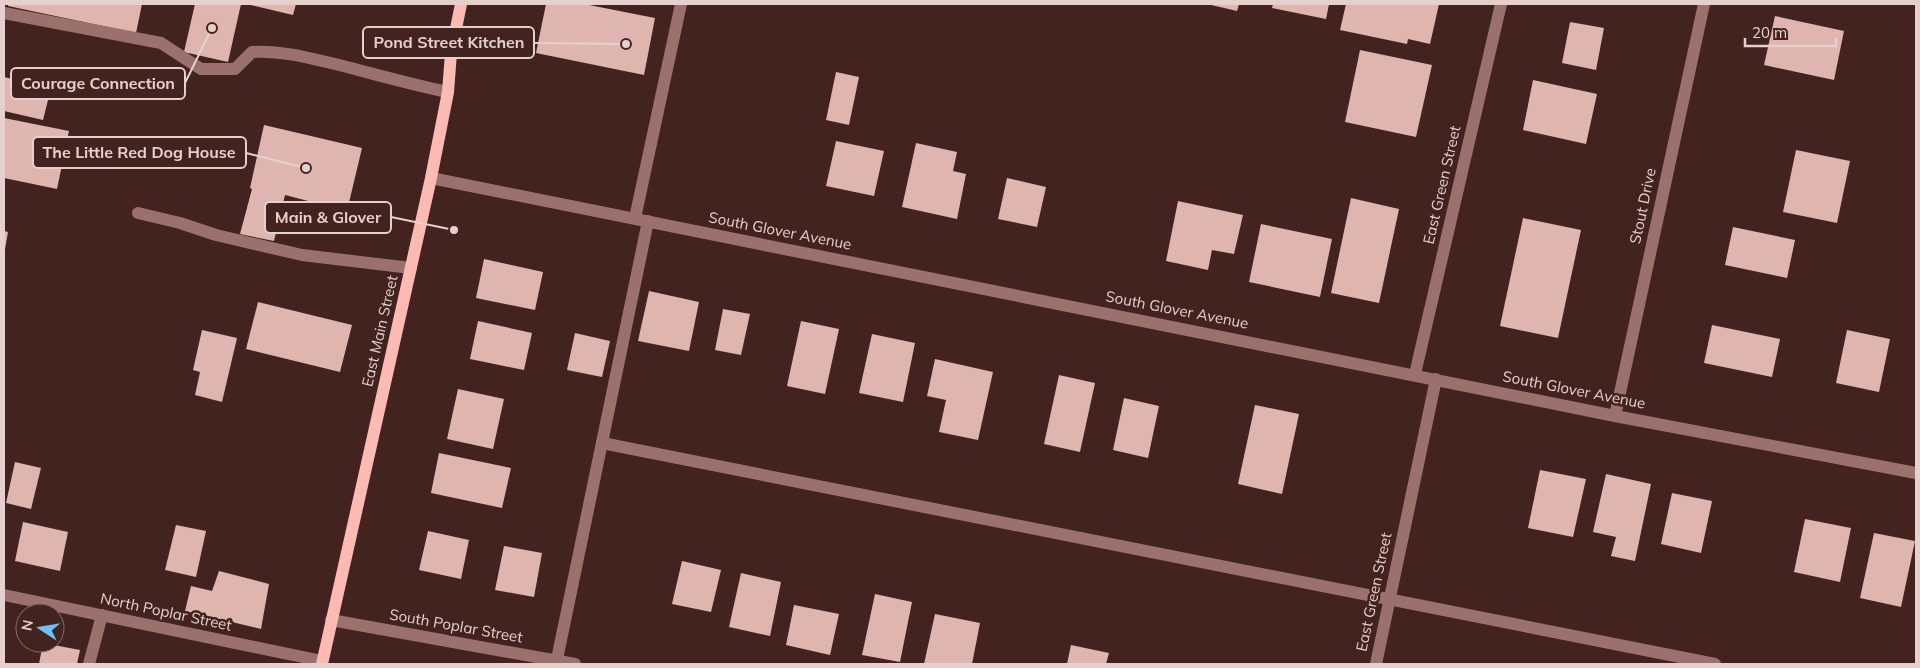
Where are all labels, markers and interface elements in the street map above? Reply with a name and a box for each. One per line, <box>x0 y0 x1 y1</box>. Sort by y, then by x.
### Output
scale bar <box>1745 15 1836 47</box>
text: 20 m <box>1752 23 1787 42</box>
callout: Pond Street Kitchen <box>363 27 534 58</box>
text: Pond Street Kitchen <box>373 32 525 52</box>
callout: Courage Connection <box>11 68 185 99</box>
text: Courage Connection <box>21 73 175 93</box>
street label: East Green Street <box>1419 124 1464 246</box>
callout: The Little Red Dog House <box>33 137 246 168</box>
text: The Little Red Dog House <box>42 142 236 162</box>
street label: Stout Drive <box>1625 166 1660 246</box>
callout: Main & Glover <box>265 202 391 233</box>
text: Main & Glover <box>275 207 382 227</box>
street label: South Glover Avenue <box>707 207 853 254</box>
street label: East Main Street <box>357 273 402 389</box>
street label: South Glover Avenue <box>1104 286 1250 333</box>
street label: South Glover Avenue <box>1501 366 1647 413</box>
street label: East Green Street <box>1352 531 1395 653</box>
street label: North Poplar Street <box>99 588 234 635</box>
north arrow <box>15 603 65 653</box>
street label: South Poplar Street <box>388 604 524 647</box>
text: N <box>17 618 37 632</box>

